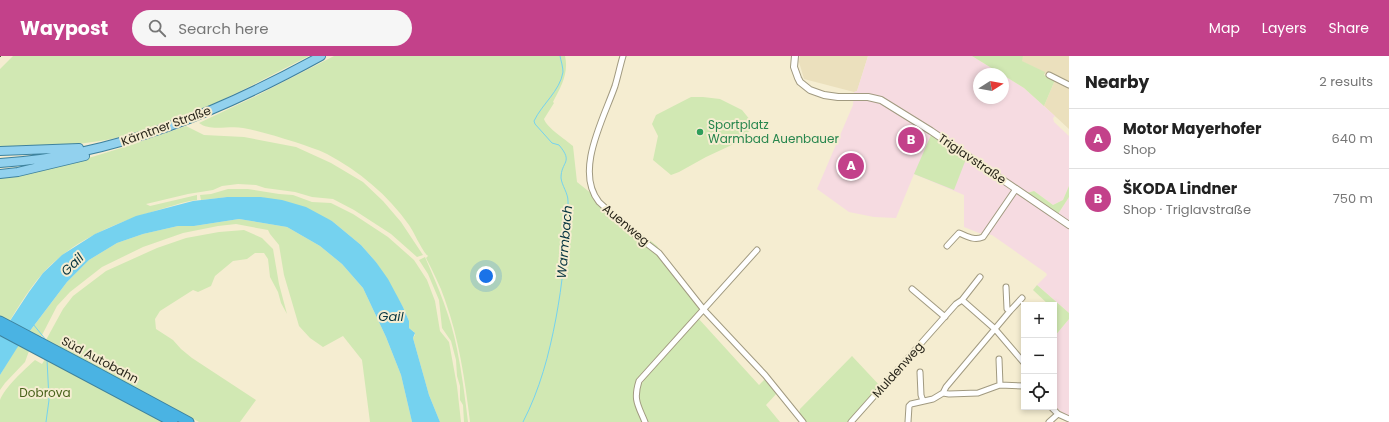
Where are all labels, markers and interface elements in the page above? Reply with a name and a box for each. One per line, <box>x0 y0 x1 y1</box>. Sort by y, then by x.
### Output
search box <box>132 10 412 46</box>
text: Waypost <box>20 15 108 42</box>
icon: search <box>146 17 168 39</box>
text: Search here <box>178 18 269 39</box>
text: Map <box>1209 18 1240 38</box>
text: Layers <box>1262 18 1306 38</box>
text: Share <box>1328 18 1369 38</box>
north arrow <box>973 68 1009 104</box>
text: Nearby <box>1085 70 1149 94</box>
text: 2 results <box>1319 72 1373 91</box>
street label: Kärntner Straße <box>119 101 213 150</box>
place label: Sportplatz Warmbad Auenbauer <box>708 116 839 147</box>
text: Motor Mayerhofer <box>1123 118 1261 139</box>
pin: B <box>898 125 924 155</box>
marker: Sportplatz Warmbad Auenbauer <box>695 127 705 137</box>
text: A <box>1093 129 1103 148</box>
text: 640 m <box>1332 129 1373 148</box>
street label: Triglavstraße <box>935 130 1010 188</box>
text: Shop <box>1123 140 1156 159</box>
pin: A <box>838 151 864 181</box>
text: ŠKODA Lindner <box>1123 178 1237 199</box>
text: B <box>1094 189 1102 208</box>
text: 750 m <box>1333 189 1373 208</box>
street label: Auenweg <box>599 200 653 249</box>
text: Shop · Triglavstraße <box>1123 200 1251 219</box>
water label: Warmbach <box>552 205 577 279</box>
water label: Gail <box>57 248 89 280</box>
your location <box>476 266 496 286</box>
map controls <box>1021 302 1057 410</box>
button: + <box>1021 302 1057 338</box>
water label: Gail <box>378 307 404 326</box>
street label: Süd Autobahn <box>59 332 142 387</box>
street label: Muldenweg <box>868 338 927 401</box>
button: − <box>1021 338 1057 374</box>
button: locate <box>1021 374 1057 410</box>
park label: Dobrova <box>19 384 71 401</box>

